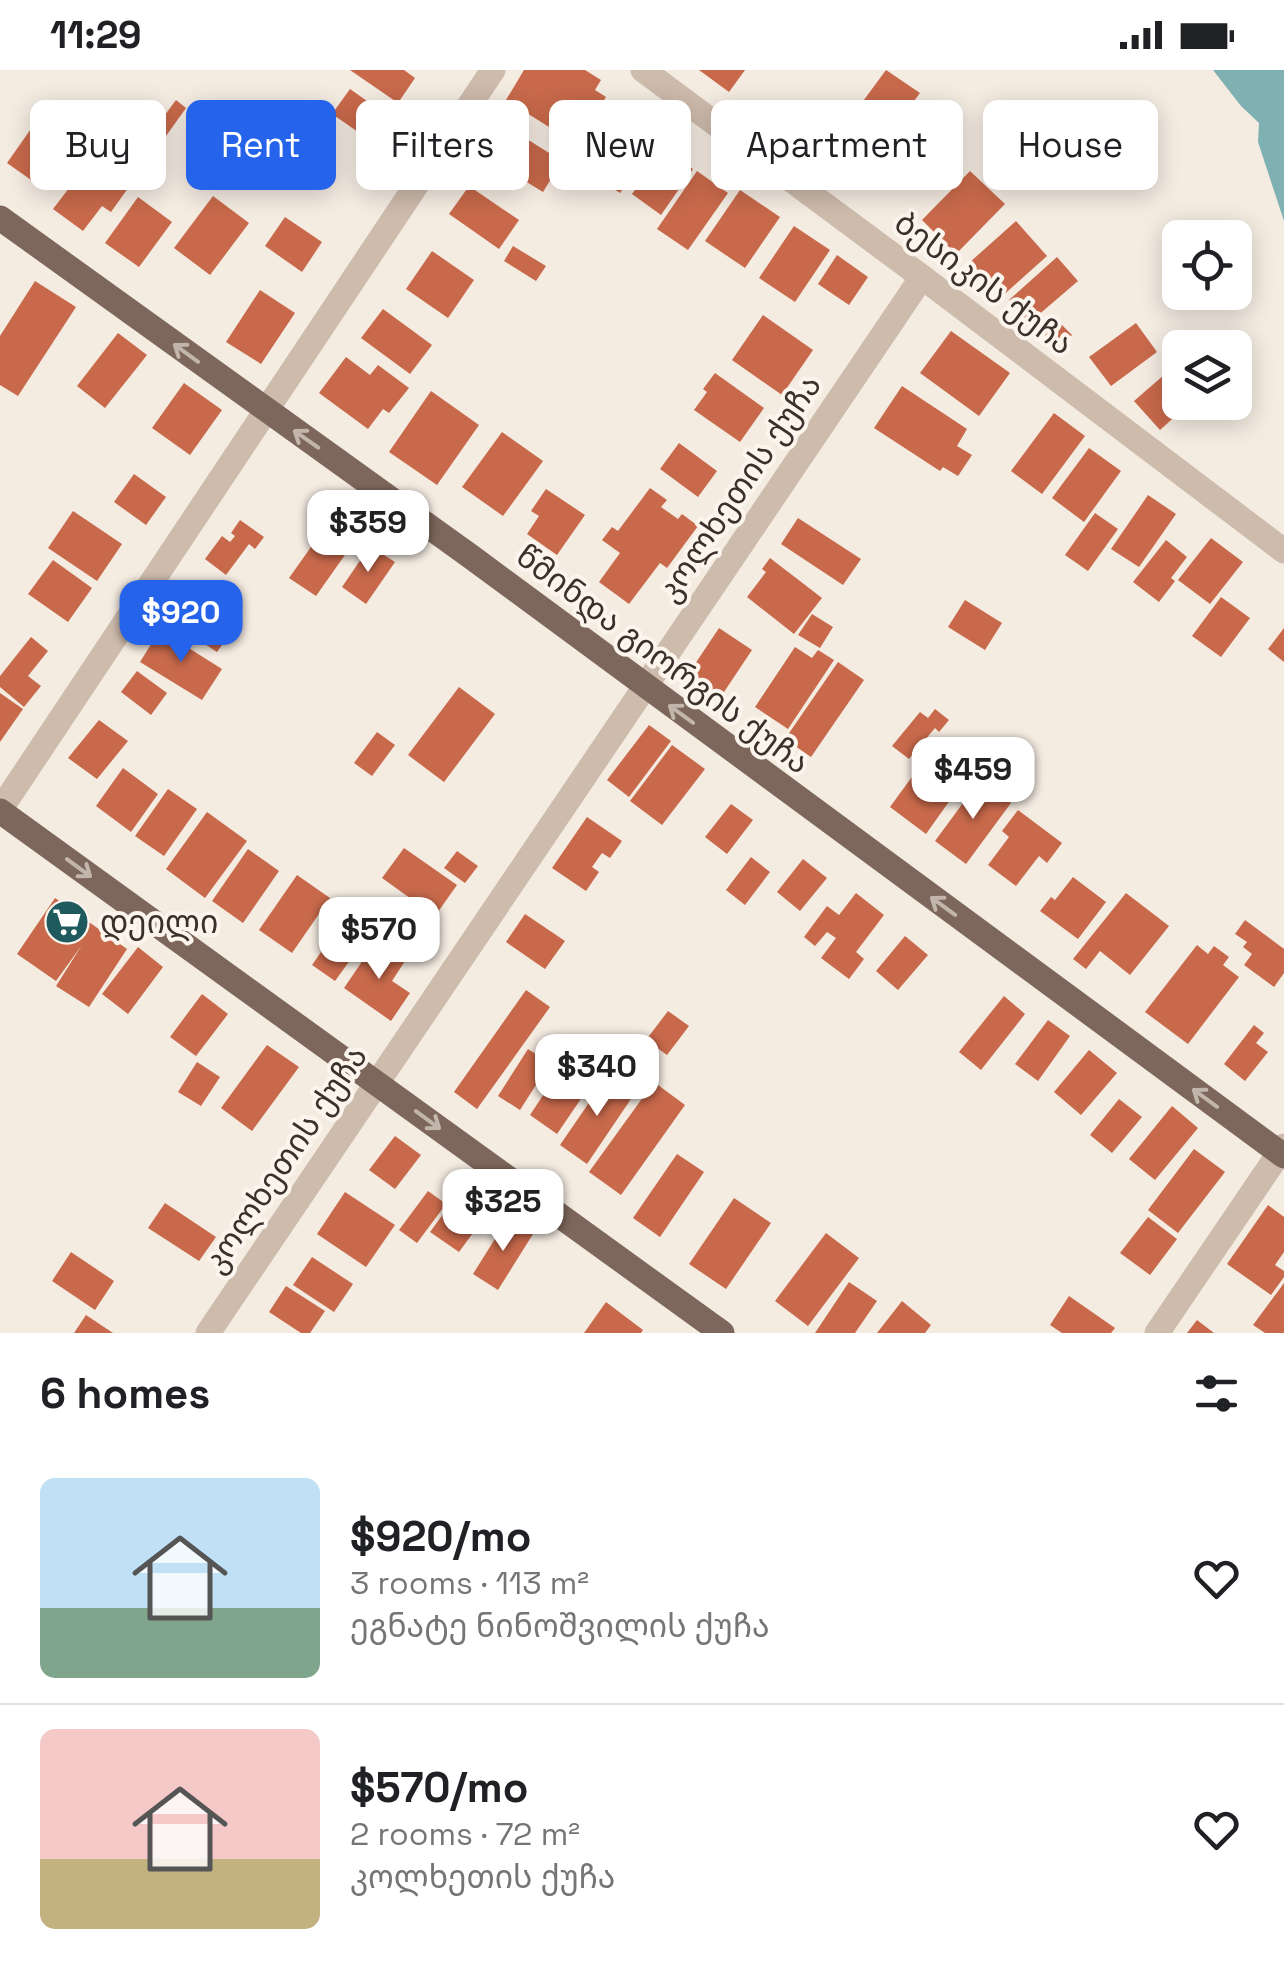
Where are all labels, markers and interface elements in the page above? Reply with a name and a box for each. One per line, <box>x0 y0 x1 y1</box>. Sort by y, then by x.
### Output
text: 11:29 <box>50 11 142 59</box>
chip: Buy <box>30 100 166 190</box>
chip: Rent <box>186 100 336 190</box>
chip: Filters <box>356 100 529 190</box>
chip: New <box>549 100 691 190</box>
chip: Apartment <box>711 100 963 190</box>
chip: House <box>983 100 1158 190</box>
street label: ბესიკის ქუჩა <box>886 203 1082 363</box>
map controls <box>1162 220 1252 420</box>
button: locate <box>1162 220 1252 310</box>
button: layers <box>1162 330 1252 420</box>
one-way arrow <box>173 342 200 363</box>
street label: კოლხეთის ქუჩა <box>648 367 830 609</box>
one-way arrow <box>293 429 320 450</box>
pin: $359 <box>309 490 427 575</box>
text: $359 <box>329 502 407 542</box>
street label: წმინდა გიორგის ქუჩა <box>508 535 818 783</box>
pin: $920 <box>122 580 240 665</box>
text: $920 <box>142 592 220 632</box>
one-way arrow <box>668 703 696 724</box>
pin: $459 <box>914 737 1032 822</box>
text: $459 <box>934 749 1012 789</box>
one-way arrow <box>65 857 92 878</box>
one-way arrow <box>930 896 958 917</box>
pin: $570 <box>320 897 438 982</box>
supermarket icon: დეილი <box>44 899 90 945</box>
place label: დეილი <box>100 902 218 942</box>
text: $570 <box>341 909 417 949</box>
pin: $340 <box>538 1034 656 1119</box>
street label: კოლხეთის ქუჩა <box>194 1038 376 1280</box>
text: $340 <box>557 1046 637 1086</box>
one-way arrow <box>1192 1088 1220 1109</box>
one-way arrow <box>414 1109 441 1130</box>
pin: $325 <box>444 1169 562 1254</box>
text: $325 <box>464 1181 542 1221</box>
icon: filters <box>1189 1366 1244 1421</box>
text: 6 homes <box>40 1367 210 1420</box>
text: $920/mo <box>350 1510 531 1563</box>
icon: home <box>120 1518 240 1638</box>
icon: heart <box>1189 1551 1244 1606</box>
text: 3 rooms · 113 m² <box>350 1563 589 1603</box>
text: ეგნატე ნინოშვილის ქუჩა <box>350 1606 770 1646</box>
text: $570/mo <box>350 1761 528 1814</box>
icon: home <box>120 1769 240 1889</box>
icon: heart <box>1189 1802 1244 1857</box>
text: 2 rooms · 72 m² <box>350 1814 580 1854</box>
text: კოლხეთის ქუჩა <box>350 1857 615 1897</box>

